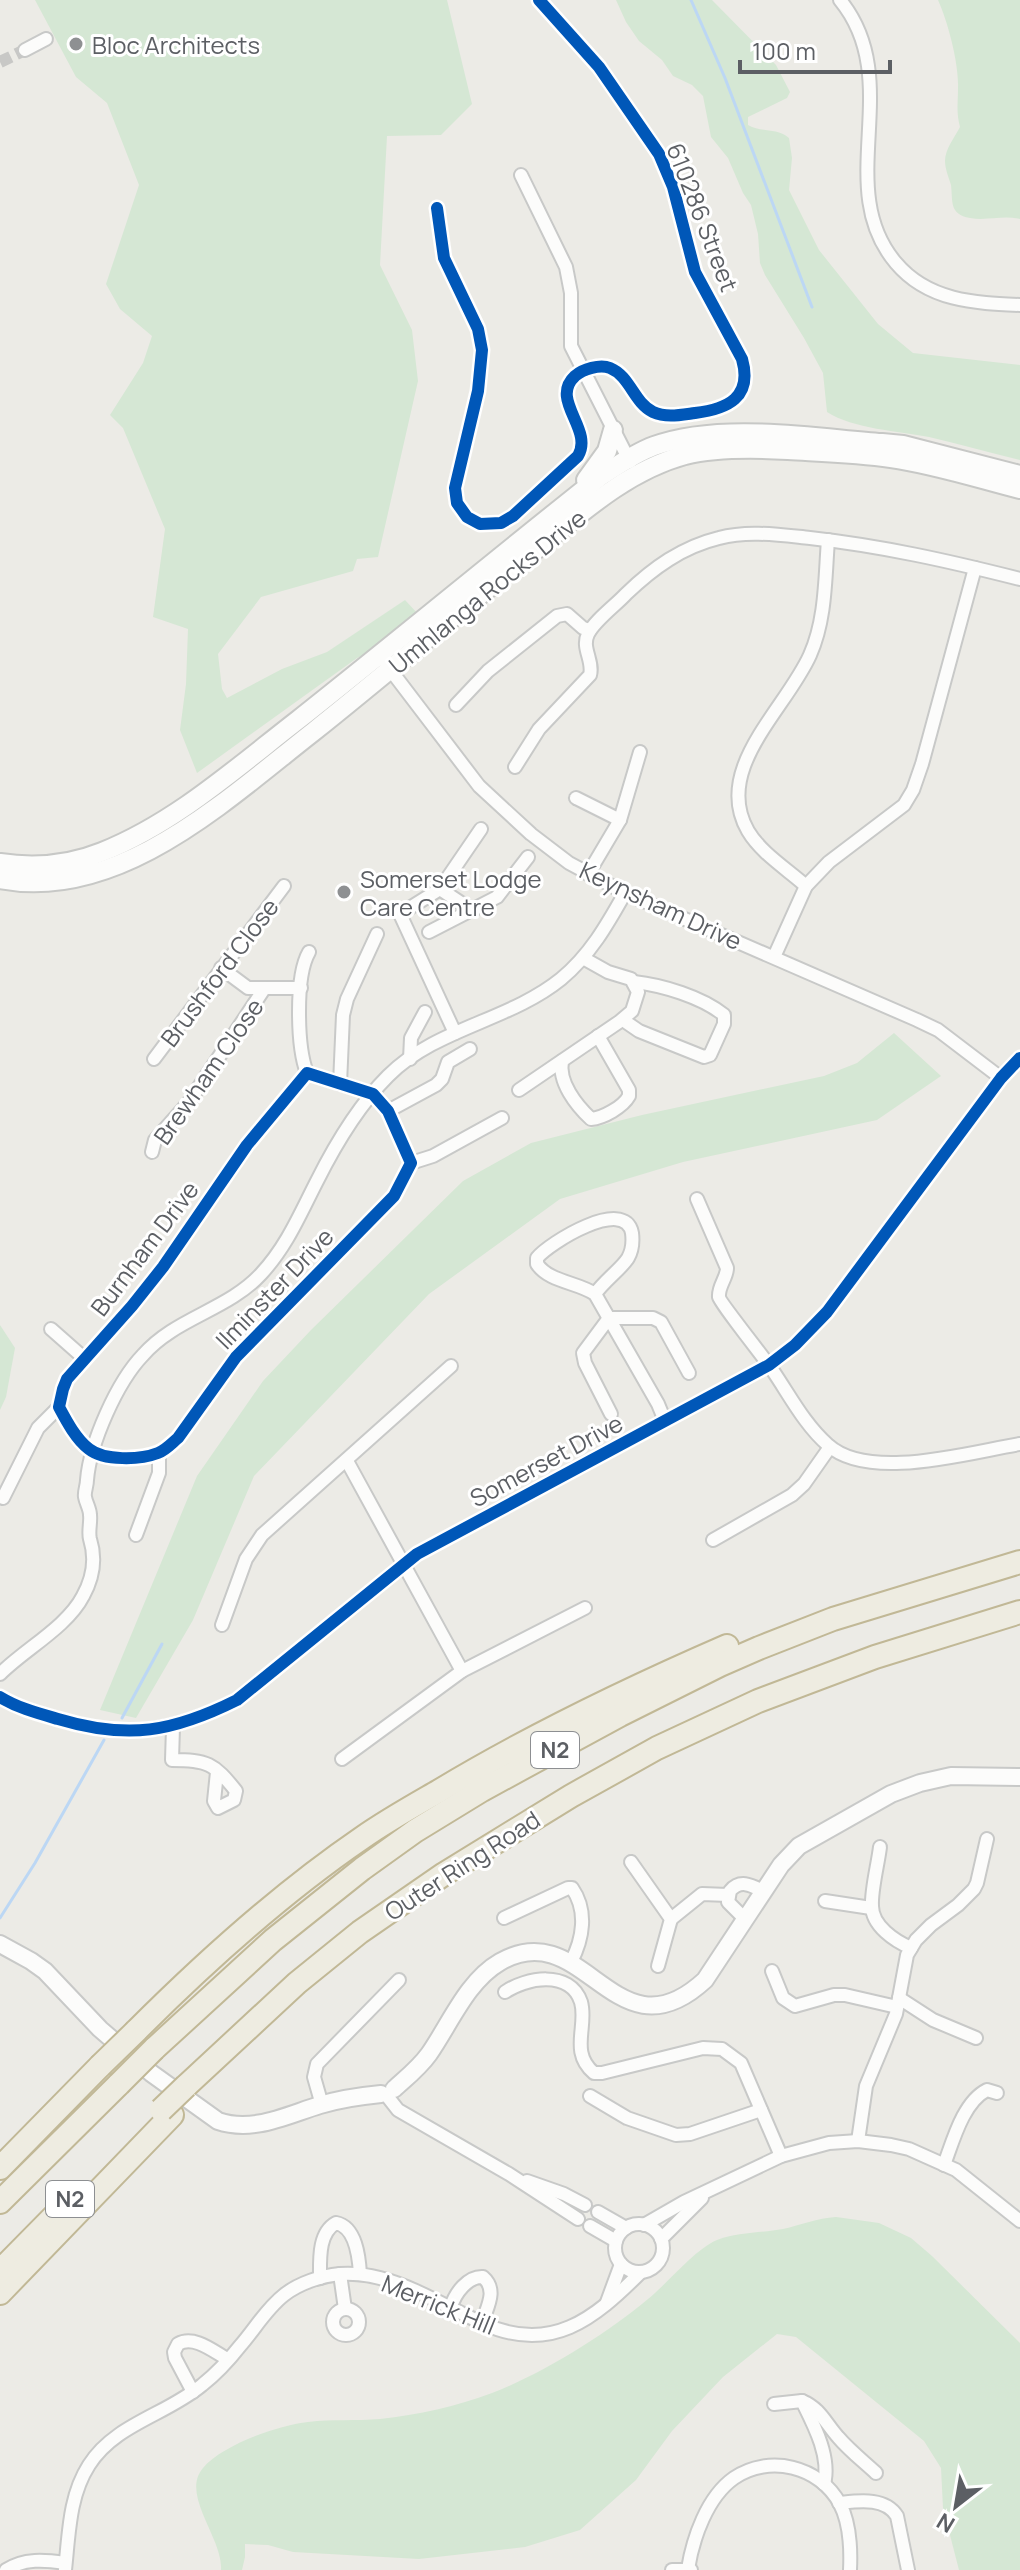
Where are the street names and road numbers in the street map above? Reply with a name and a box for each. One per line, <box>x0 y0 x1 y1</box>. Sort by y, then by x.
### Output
street label: 610286 Street <box>660 138 746 296</box>
street label: Umhlanga Rocks Drive <box>382 501 592 681</box>
street label: Keynsham Drive <box>575 853 747 957</box>
street label: Brushford Close <box>152 891 286 1053</box>
street label: Brewham Close <box>145 991 271 1151</box>
street label: Burnham Drive <box>82 1174 206 1322</box>
street label: Ilminster Drive <box>208 1220 340 1356</box>
street label: Somerset Drive <box>464 1406 628 1514</box>
road number: N2 <box>531 1732 579 1768</box>
street label: Outer Ring Road <box>378 1802 546 1928</box>
road number: N2 <box>46 2181 94 2217</box>
street label: Merrick Hill <box>377 2266 501 2342</box>

